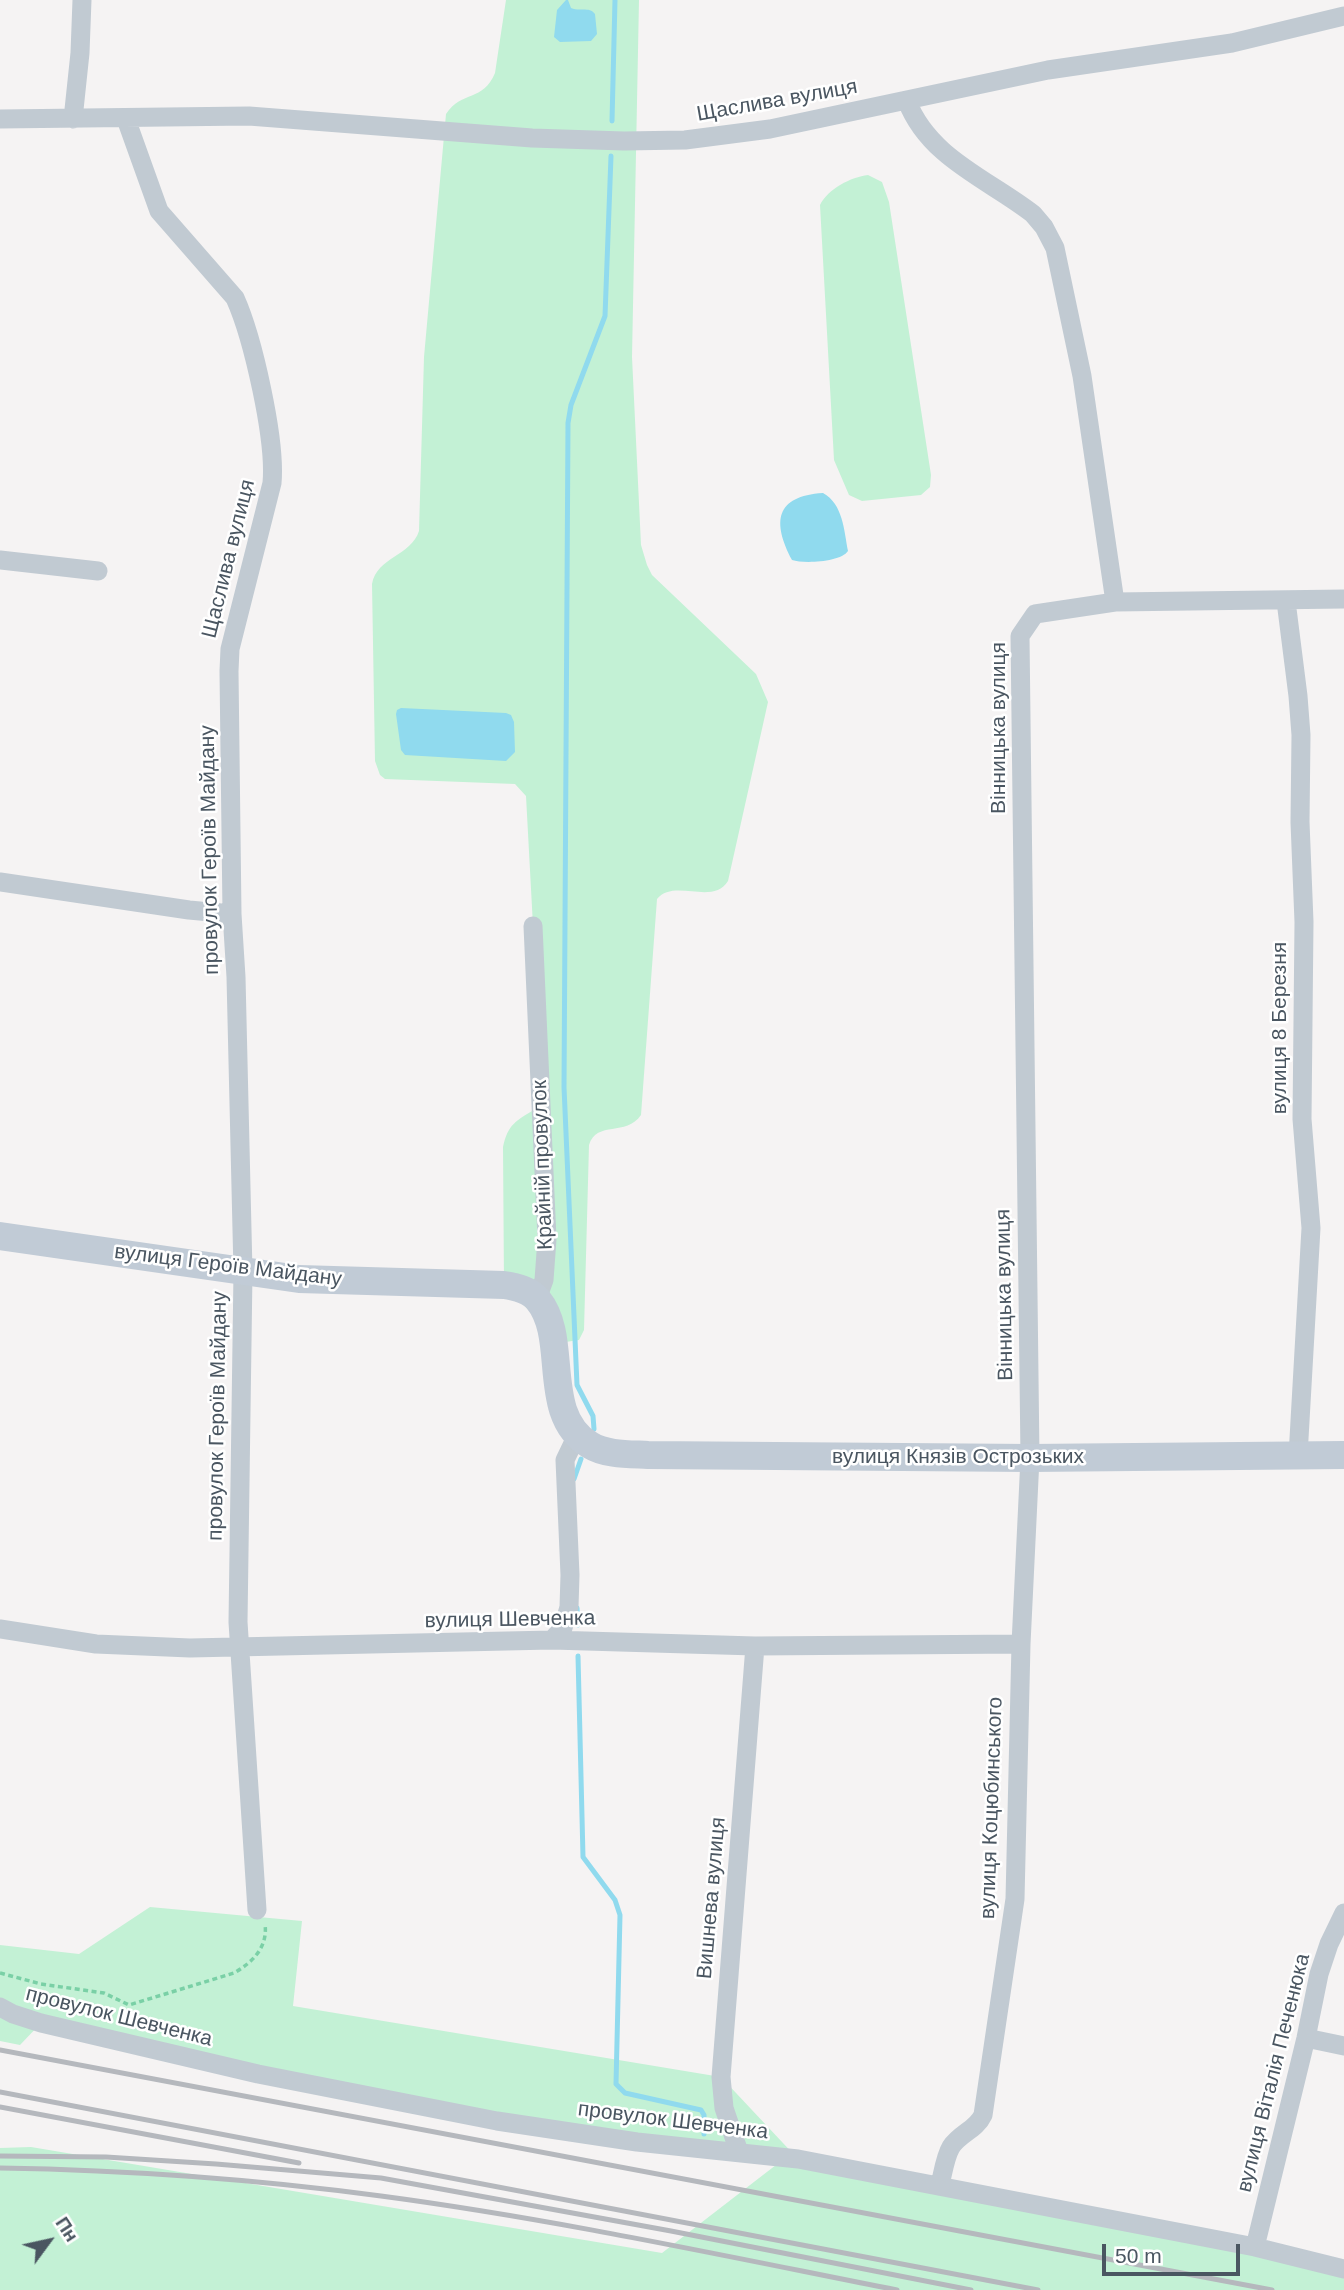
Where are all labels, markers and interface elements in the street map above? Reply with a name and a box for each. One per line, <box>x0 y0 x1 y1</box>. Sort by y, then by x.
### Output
street label: Щаслива вулиця <box>695 74 859 128</box>
street label: Щаслива вулиця <box>197 477 261 641</box>
street label: Вінницька вулиця <box>986 642 1012 814</box>
street label: провулок Героїв Майдану <box>195 725 225 975</box>
street label: вулиця 8 Березня <box>1267 942 1293 1114</box>
street label: Крайній провулок <box>527 1080 559 1250</box>
street label: Вінницька вулиця <box>991 1209 1019 1381</box>
street label: вулиця Героїв Майдану <box>113 1240 343 1292</box>
street label: провулок Героїв Майдану <box>203 1291 233 1541</box>
street label: вулиця Князів Острозьких <box>832 1444 1084 1470</box>
street label: вулиця Шевченка <box>424 1606 596 1634</box>
street label: вулиця Коцюбинського <box>976 1696 1008 1920</box>
street label: Вишнева вулиця <box>692 1816 732 1980</box>
street label: вулиця Віталія Печенюка <box>1232 1951 1316 2195</box>
street label: провулок Шевченка <box>23 1982 215 2052</box>
street label: провулок Шевченка <box>577 2097 769 2145</box>
north arrow <box>14 2206 84 2276</box>
text: Пн <box>51 2213 83 2246</box>
scale bar <box>1106 2230 1244 2274</box>
text: 50 m <box>1115 2244 1162 2267</box>

